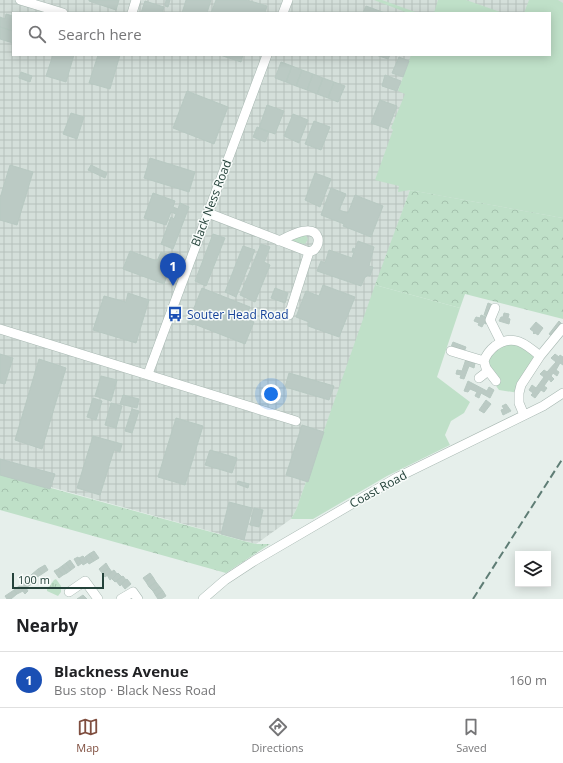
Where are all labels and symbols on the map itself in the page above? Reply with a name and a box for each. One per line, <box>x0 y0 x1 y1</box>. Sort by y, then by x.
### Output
street label: Black Ness Road <box>187 157 235 249</box>
pin: 1 <box>160 253 186 286</box>
bus stop icon: Souter Head Road <box>166 305 184 323</box>
place label: Souter Head Road <box>187 306 289 323</box>
your location <box>261 384 281 404</box>
street label: Coast Road <box>346 466 410 512</box>
scale bar <box>12 571 104 590</box>

